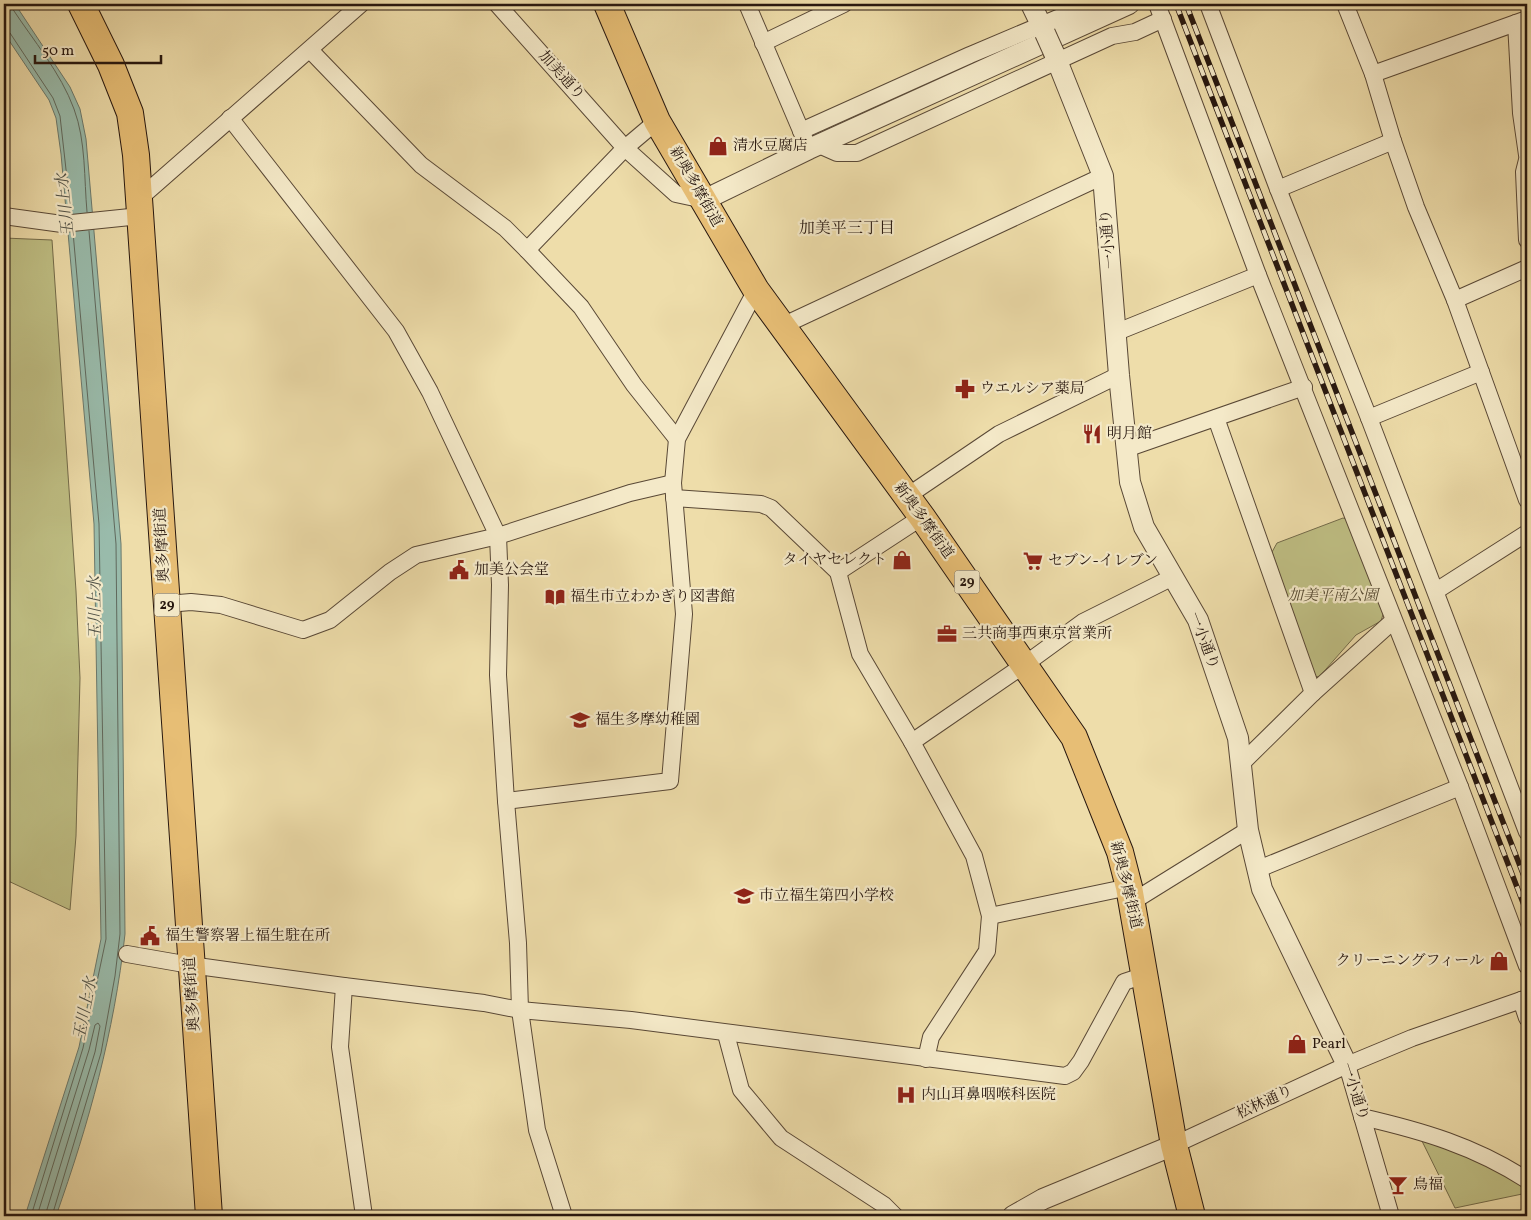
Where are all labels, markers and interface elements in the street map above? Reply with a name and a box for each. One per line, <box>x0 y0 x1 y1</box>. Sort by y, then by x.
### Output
scale bar <box>35 32 161 64</box>
text: 50 m <box>42 41 74 62</box>
street label: 加美通り <box>533 47 589 105</box>
shop icon: 清水豆腐店 <box>707 135 729 157</box>
place label: 清水豆腐店 <box>733 136 808 157</box>
street label: 新奥多摩街道 <box>663 143 727 231</box>
water label: 玉川上水 <box>52 170 80 238</box>
street label: 一小通り <box>1096 208 1122 270</box>
district label: 加美平三丁目 <box>799 218 895 240</box>
pharmacy icon: ウエルシア薬局 <box>954 378 976 400</box>
place label: ウエルシア薬局 <box>980 379 1085 400</box>
restaurant icon: 明月館 <box>1081 423 1103 445</box>
place label: 明月館 <box>1107 424 1152 445</box>
street label: 新奥多摩街道 <box>888 478 958 564</box>
street label: 奥多摩街道 <box>151 507 175 583</box>
shop icon: タイヤセレクト <box>891 549 913 571</box>
place label: タイヤセレクト <box>783 550 887 571</box>
supermarket icon: セブン-イレブン <box>1022 550 1044 572</box>
place label: セブン-イレブン <box>1048 551 1158 572</box>
public building icon: 加美公会堂 <box>448 559 470 581</box>
place label: 加美公会堂 <box>474 560 549 581</box>
road number: 29 <box>954 570 980 594</box>
water label: 玉川上水 <box>84 574 108 640</box>
library icon: 福生市立わかぎり図書館 <box>544 586 566 608</box>
park label: 加美平南公園 <box>1288 586 1381 607</box>
place label: 福生市立わかぎり図書館 <box>570 587 735 608</box>
road number: 29 <box>154 594 180 616</box>
street label: 一小通り <box>1182 609 1224 673</box>
office icon: 三共商事西東京営業所 <box>936 623 958 645</box>
place label: 三共商事西東京営業所 <box>962 624 1112 645</box>
school or university icon: 福生多摩幼稚園 <box>569 709 591 731</box>
place label: 福生多摩幼稚園 <box>595 710 700 731</box>
street label: 新奥多摩街道 <box>1104 839 1146 931</box>
school or university icon: 市立福生第四小学校 <box>733 885 755 907</box>
place label: 市立福生第四小学校 <box>759 886 894 907</box>
public building icon: 福生警察署上福生駐在所 <box>139 925 161 947</box>
place label: 福生警察署上福生駐在所 <box>165 926 330 947</box>
shop icon: クリーニングフィール <box>1488 950 1510 972</box>
place label: クリーニングフィール <box>1336 951 1484 972</box>
street label: 奥多摩街道 <box>180 956 206 1032</box>
water label: 玉川上水 <box>69 974 103 1043</box>
shop icon: Pearl <box>1286 1033 1308 1055</box>
place label: Pearl <box>1312 1034 1346 1055</box>
street label: 一小通り <box>1335 1060 1373 1124</box>
street label: 松林通り <box>1233 1081 1297 1125</box>
hospital icon: 内山耳鼻咽喉科医院 <box>895 1084 917 1106</box>
place label: 内山耳鼻咽喉科医院 <box>921 1085 1056 1106</box>
bar icon: 鳥福 <box>1387 1174 1409 1196</box>
place label: 鳥福 <box>1413 1175 1443 1196</box>

